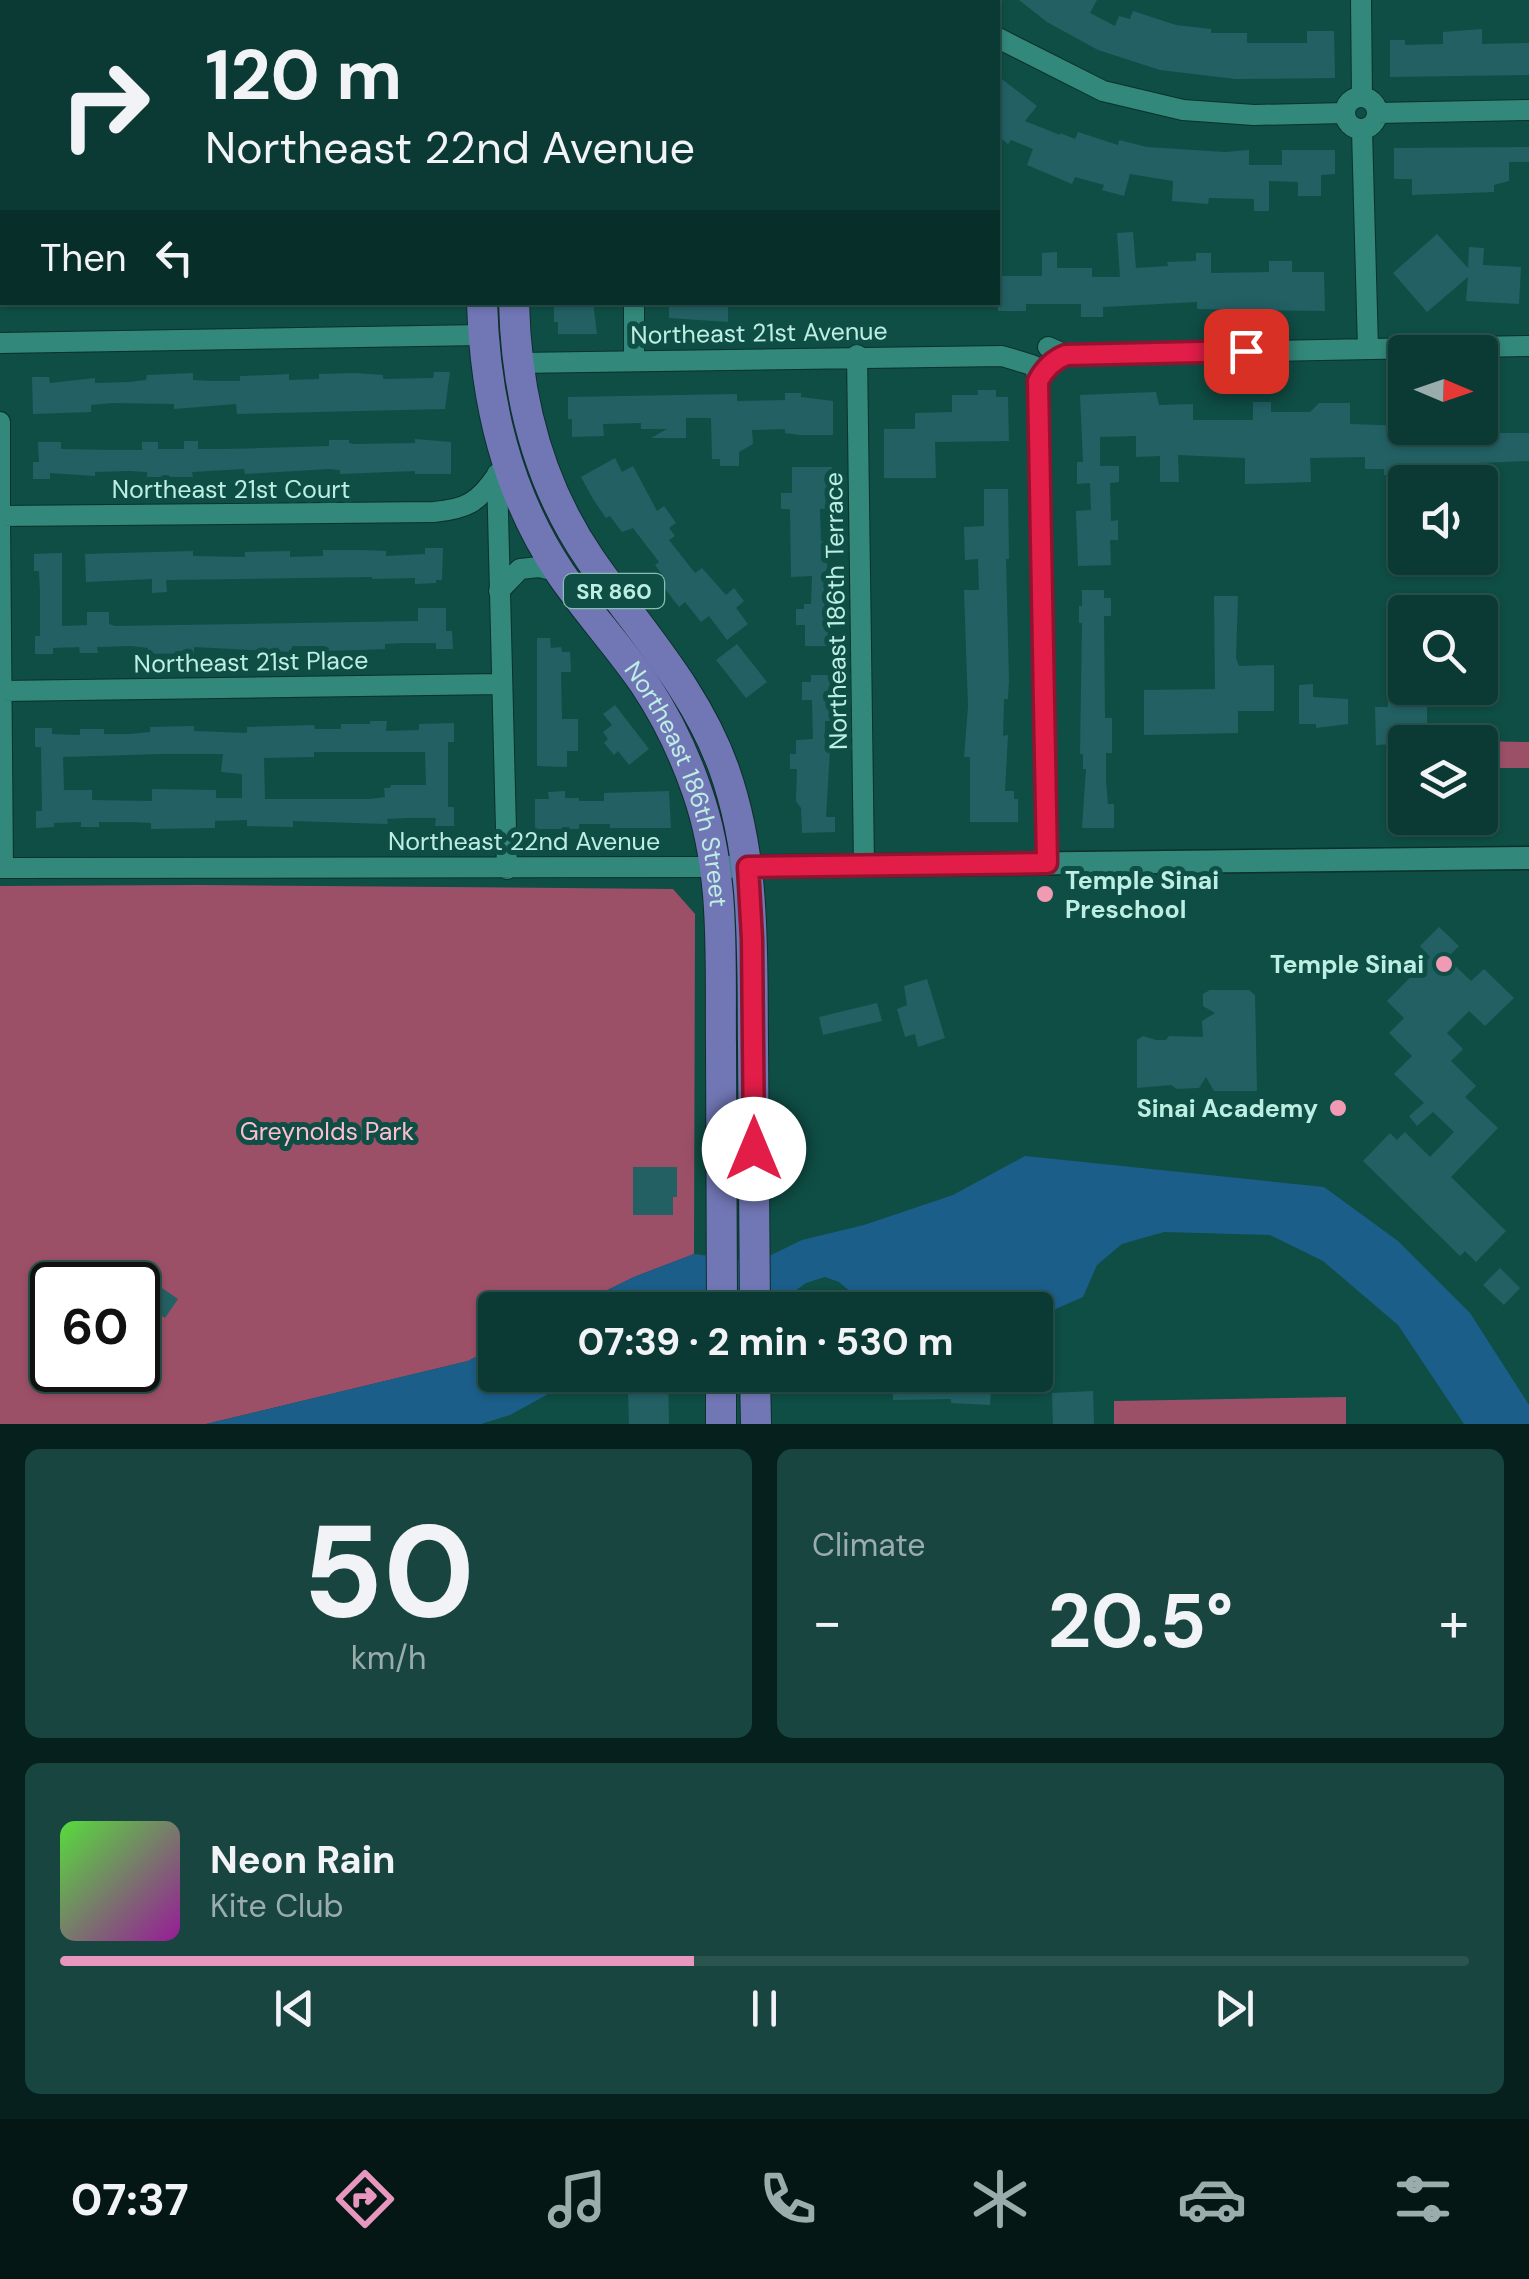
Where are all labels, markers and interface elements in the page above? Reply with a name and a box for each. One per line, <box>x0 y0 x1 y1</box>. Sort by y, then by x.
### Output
text: 120 m <box>205 30 402 121</box>
icon: right <box>40 40 170 170</box>
text: Northeast 22nd Avenue <box>205 118 695 177</box>
icon: left <box>147 230 202 285</box>
text: Then <box>40 233 127 283</box>
pin <box>1204 309 1289 394</box>
street label: Northeast 21st Avenue <box>630 314 888 352</box>
icon: arrive <box>1219 324 1274 379</box>
north arrow <box>1388 335 1498 445</box>
map controls <box>1388 335 1498 835</box>
button: sound <box>1388 465 1498 575</box>
street label: Northeast 186th Terrace <box>817 472 855 750</box>
street label: Northeast 21st Court <box>112 473 350 506</box>
road number: SR 860 <box>564 574 664 608</box>
button: search <box>1388 595 1498 705</box>
street label: Northeast 21st Place <box>133 643 369 681</box>
street label: Northeast 186th Street <box>617 654 735 908</box>
button: layers <box>1388 725 1498 835</box>
street label: Northeast 22nd Avenue <box>388 825 660 858</box>
place label: Temple Sinai Preschool <box>1065 864 1219 926</box>
marker: Temple Sinai Preschool <box>1034 883 1056 905</box>
place label: Temple Sinai <box>1270 948 1424 981</box>
marker: Temple Sinai <box>1433 953 1455 975</box>
place label: Sinai Academy <box>1137 1092 1318 1125</box>
position arrow <box>702 1097 806 1201</box>
marker: Sinai Academy <box>1327 1097 1349 1119</box>
park label: Greynolds Park <box>240 1115 415 1148</box>
speed limit sign: 60 <box>30 1262 160 1392</box>
text: 07:39 · 2 min · 530 m <box>577 1317 954 1367</box>
text: 50 <box>302 1487 475 1656</box>
text: Climate <box>812 1524 926 1566</box>
text: 20.5° <box>1048 1573 1233 1670</box>
text: − <box>812 1586 842 1658</box>
text: + <box>1439 1586 1469 1658</box>
text: km/h <box>351 1637 426 1679</box>
text: Neon Rain <box>210 1835 395 1885</box>
text: Kite Club <box>210 1885 344 1927</box>
icon: previous <box>267 1981 322 2036</box>
icon: pause <box>737 1981 792 2036</box>
icon: next <box>1207 1981 1262 2036</box>
icon: directions <box>330 2164 400 2234</box>
icon: music <box>542 2164 612 2234</box>
icon: phone <box>753 2164 823 2234</box>
icon: climate <box>965 2164 1035 2234</box>
icon: car <box>1177 2164 1247 2234</box>
icon: filters <box>1388 2164 1458 2234</box>
text: 07:37 <box>71 2170 189 2229</box>

